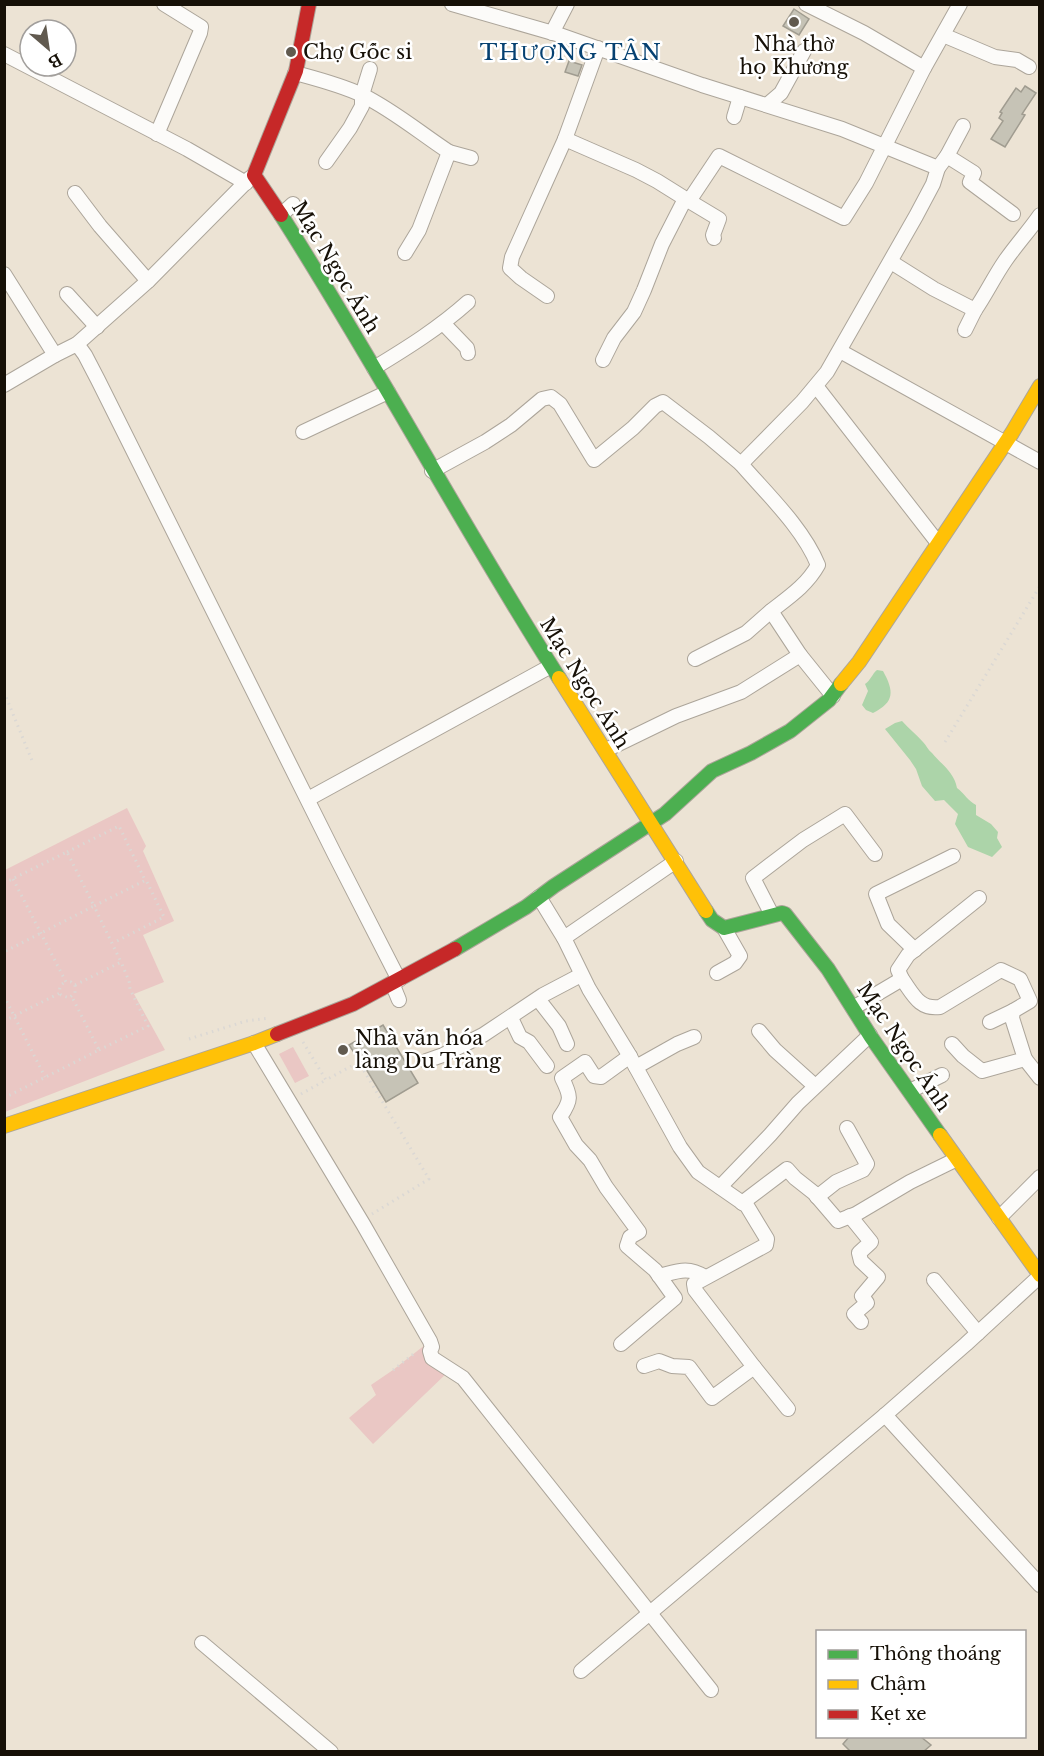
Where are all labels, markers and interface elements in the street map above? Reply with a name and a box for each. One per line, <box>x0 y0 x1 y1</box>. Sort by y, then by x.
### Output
marker: Nhà thờ họ Khương <box>787 15 801 29</box>
north arrow <box>18 18 78 78</box>
place label: Nhà thờ họ Khương <box>739 32 850 79</box>
district label: THƯỢNG TÂN <box>480 38 662 66</box>
place label: Chợ Gốc si <box>303 40 412 64</box>
marker: Chợ Gốc si <box>284 45 298 59</box>
text: B <box>45 49 66 73</box>
street label: Mạc Ngọc Ánh <box>287 196 386 338</box>
street label: Mạc Ngọc Ánh <box>535 612 636 753</box>
street label: Mạc Ngọc Ánh <box>852 977 957 1116</box>
place label: Nhà văn hóa làng Du Tràng <box>355 1026 502 1073</box>
marker: Nhà văn hóa làng Du Tràng <box>336 1043 350 1057</box>
legend <box>816 1630 1026 1738</box>
text: Thông thoáng <box>870 1643 1001 1665</box>
text: Chậm <box>870 1673 926 1695</box>
text: Kẹt xe <box>870 1703 927 1725</box>

